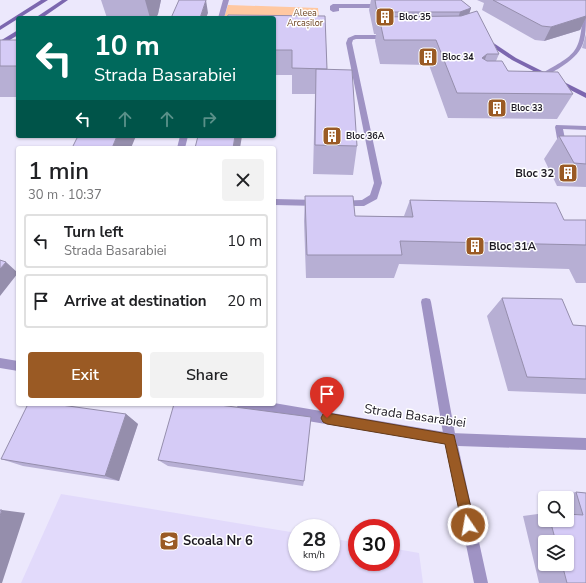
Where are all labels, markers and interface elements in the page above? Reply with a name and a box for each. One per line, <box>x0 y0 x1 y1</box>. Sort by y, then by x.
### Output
building icon: Bloc 35 <box>374 6 396 28</box>
park label: Aleea Arcașilor <box>287 7 324 30</box>
place label: Bloc 35 <box>399 11 431 23</box>
text: 10 m <box>94 27 160 65</box>
icon: left <box>28 32 80 84</box>
building icon: Bloc 34 <box>417 46 439 68</box>
place label: Bloc 34 <box>442 51 474 63</box>
text: Strada Basarabiei <box>94 63 236 87</box>
building icon: Bloc 33 <box>486 97 508 119</box>
place label: Bloc 33 <box>511 102 543 114</box>
icon: left <box>72 108 94 130</box>
icon: ahead <box>114 108 136 130</box>
icon: ahead <box>156 108 178 130</box>
icon: right <box>198 108 220 130</box>
building icon: Bloc 36A <box>321 125 343 147</box>
place label: Bloc 36A <box>346 130 385 142</box>
text: 1 min <box>28 155 89 187</box>
button: close <box>222 159 264 201</box>
building icon: Bloc 32 <box>557 162 579 184</box>
place label: Bloc 32 <box>515 166 554 181</box>
text: 30 m · 10:37 <box>28 186 102 204</box>
text: Turn left <box>64 222 123 242</box>
icon: left <box>30 230 52 252</box>
text: 10 m <box>227 231 262 251</box>
building icon: Bloc 31A <box>464 235 486 257</box>
place label: Bloc 31A <box>489 239 537 254</box>
text: Strada Basarabiei <box>64 242 167 260</box>
icon: arrive <box>30 290 52 312</box>
text: Arrive at destination <box>64 291 207 311</box>
text: 20 m <box>227 291 262 311</box>
button: Exit <box>28 352 142 398</box>
button: Share <box>150 352 264 398</box>
pin <box>310 377 344 418</box>
icon: arrive <box>316 383 338 405</box>
street label: Strada Basarabiei <box>363 400 467 432</box>
map controls <box>538 491 574 571</box>
button: search <box>538 491 574 527</box>
position arrow <box>447 504 489 546</box>
speed limit sign: 30 <box>348 519 400 571</box>
text: 28 <box>302 526 326 553</box>
school or university icon: Scoala Nr 6 <box>158 530 180 552</box>
place label: Scoala Nr 6 <box>183 532 253 550</box>
button: layers <box>538 535 574 571</box>
text: km/h <box>303 548 325 562</box>

